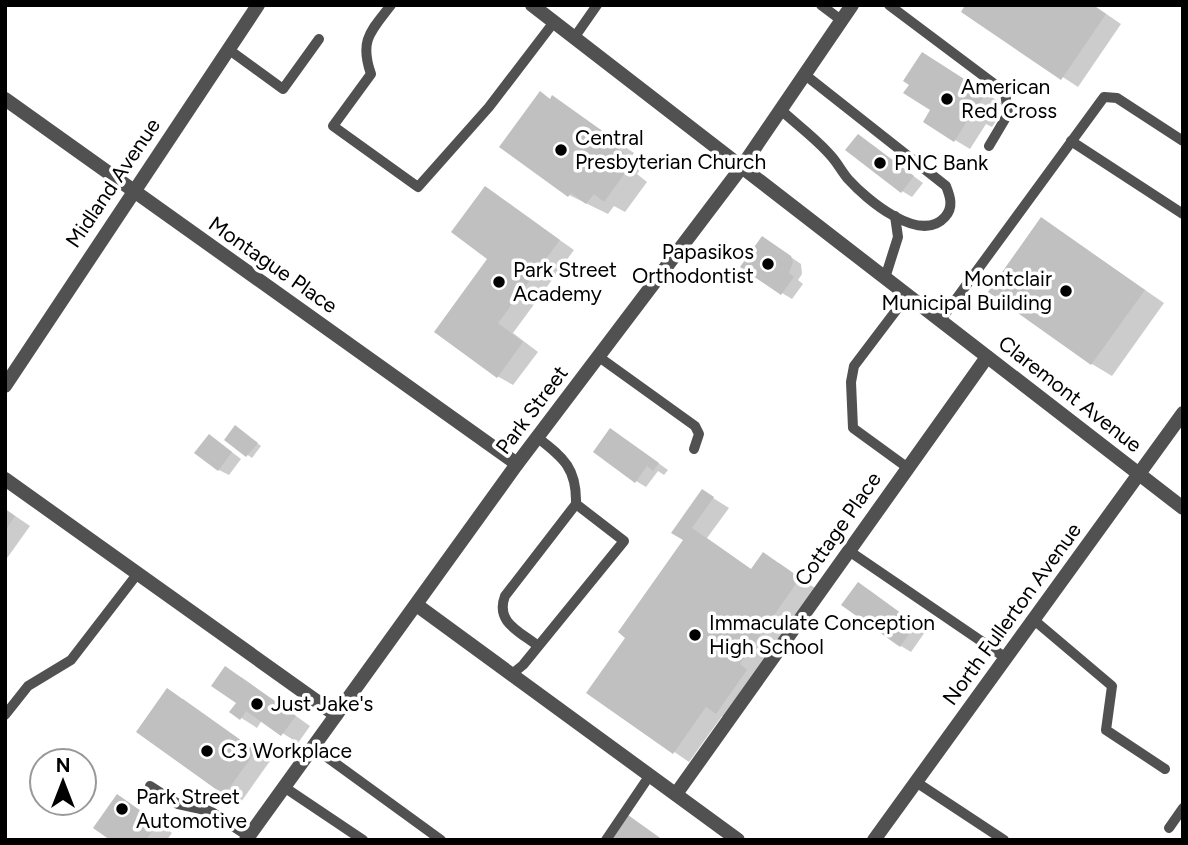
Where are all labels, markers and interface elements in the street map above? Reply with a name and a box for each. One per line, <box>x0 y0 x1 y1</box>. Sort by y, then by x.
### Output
place label: American Red Cross <box>961 74 1057 123</box>
marker: American Red Cross <box>939 91 955 107</box>
street label: Midland Avenue <box>60 113 165 252</box>
place label: Central Presbyterian Church <box>575 125 766 174</box>
marker: Central Presbyterian Church <box>553 142 569 158</box>
place label: PNC Bank <box>894 150 989 175</box>
marker: PNC Bank <box>872 155 888 171</box>
street label: Montague Place <box>204 211 342 318</box>
place label: Papasikos Orthodontist <box>632 239 754 288</box>
marker: Papasikos Orthodontist <box>760 256 776 272</box>
place label: Park Street Academy <box>513 257 617 306</box>
place label: Montclair Municipal Building <box>882 266 1052 315</box>
marker: Park Street Academy <box>491 274 507 290</box>
marker: Montclair Municipal Building <box>1058 283 1074 299</box>
street label: Claremont Avenue <box>994 330 1147 457</box>
street label: Park Street <box>490 361 573 459</box>
street label: Cottage Place <box>789 467 886 590</box>
street label: North Fullerton Avenue <box>937 518 1086 710</box>
place label: Immaculate Conception High School <box>709 610 935 659</box>
marker: Immaculate Conception High School <box>687 627 703 643</box>
place label: Just Jake's <box>271 691 373 716</box>
marker: Just Jake's <box>249 696 265 712</box>
place label: C3 Workplace <box>221 738 352 763</box>
marker: C3 Workplace <box>199 743 215 759</box>
north arrow <box>28 747 98 817</box>
text: N <box>56 754 70 777</box>
place label: Park Street Automotive <box>136 784 247 833</box>
marker: Park Street Automotive <box>114 801 130 817</box>

